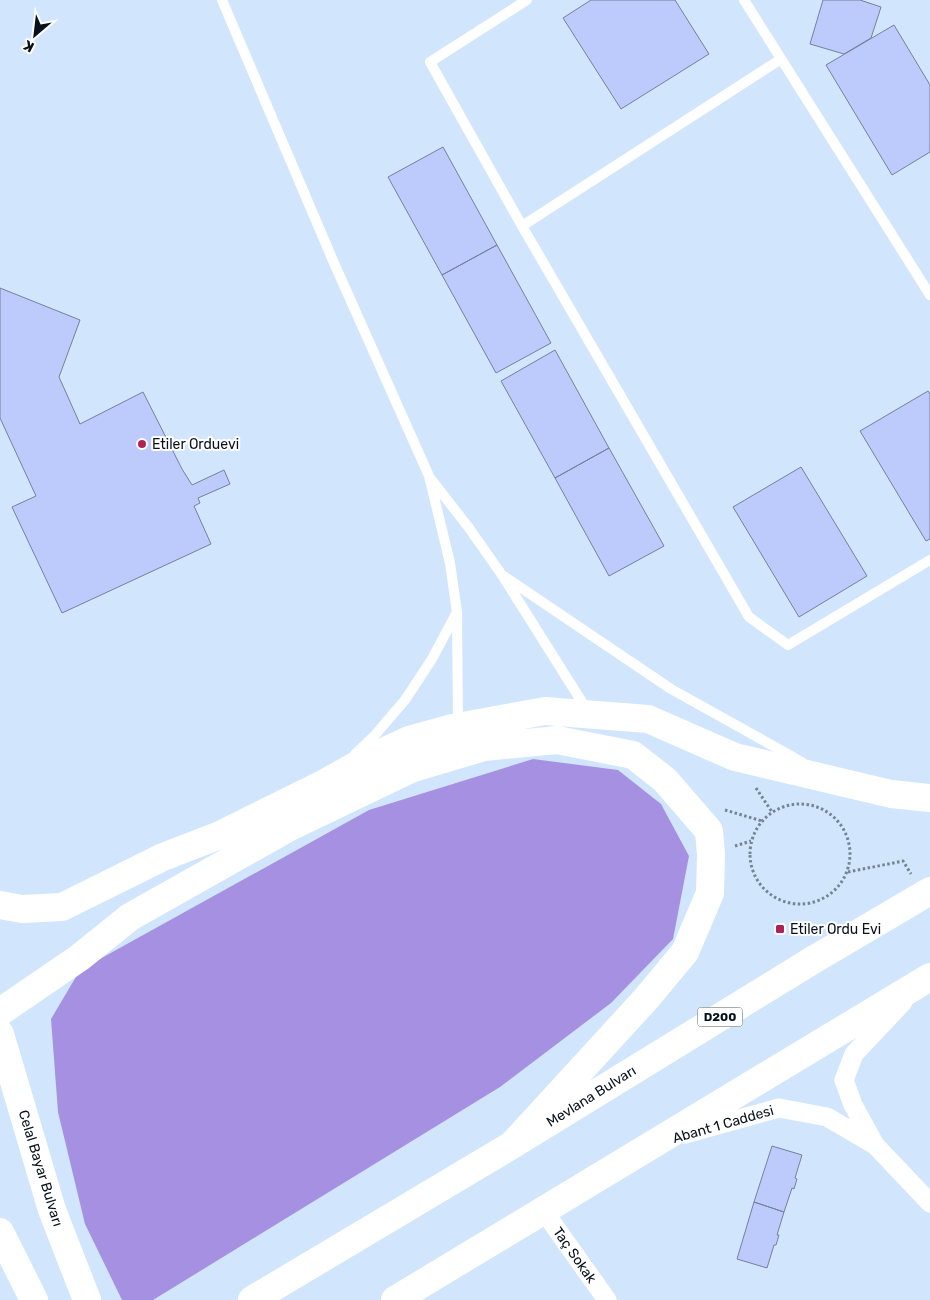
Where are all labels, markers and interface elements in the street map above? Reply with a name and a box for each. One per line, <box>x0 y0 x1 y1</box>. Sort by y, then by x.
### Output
north arrow <box>10 10 60 60</box>
text: K <box>20 36 37 56</box>
place label: Etiler Orduevi <box>152 436 239 453</box>
marker: Etiler Orduevi <box>136 438 148 450</box>
place label: Etiler Ordu Evi <box>790 921 881 938</box>
marker: Etiler Ordu Evi <box>774 923 786 935</box>
road number: D200 <box>698 1008 742 1026</box>
street label: Mevlana Bulvarı <box>543 1062 639 1131</box>
street label: Abant 1 Caddesi <box>671 1102 776 1147</box>
street label: Celal Bayar Bulvarı <box>15 1108 66 1228</box>
street label: Taç Sokak <box>549 1224 600 1287</box>

